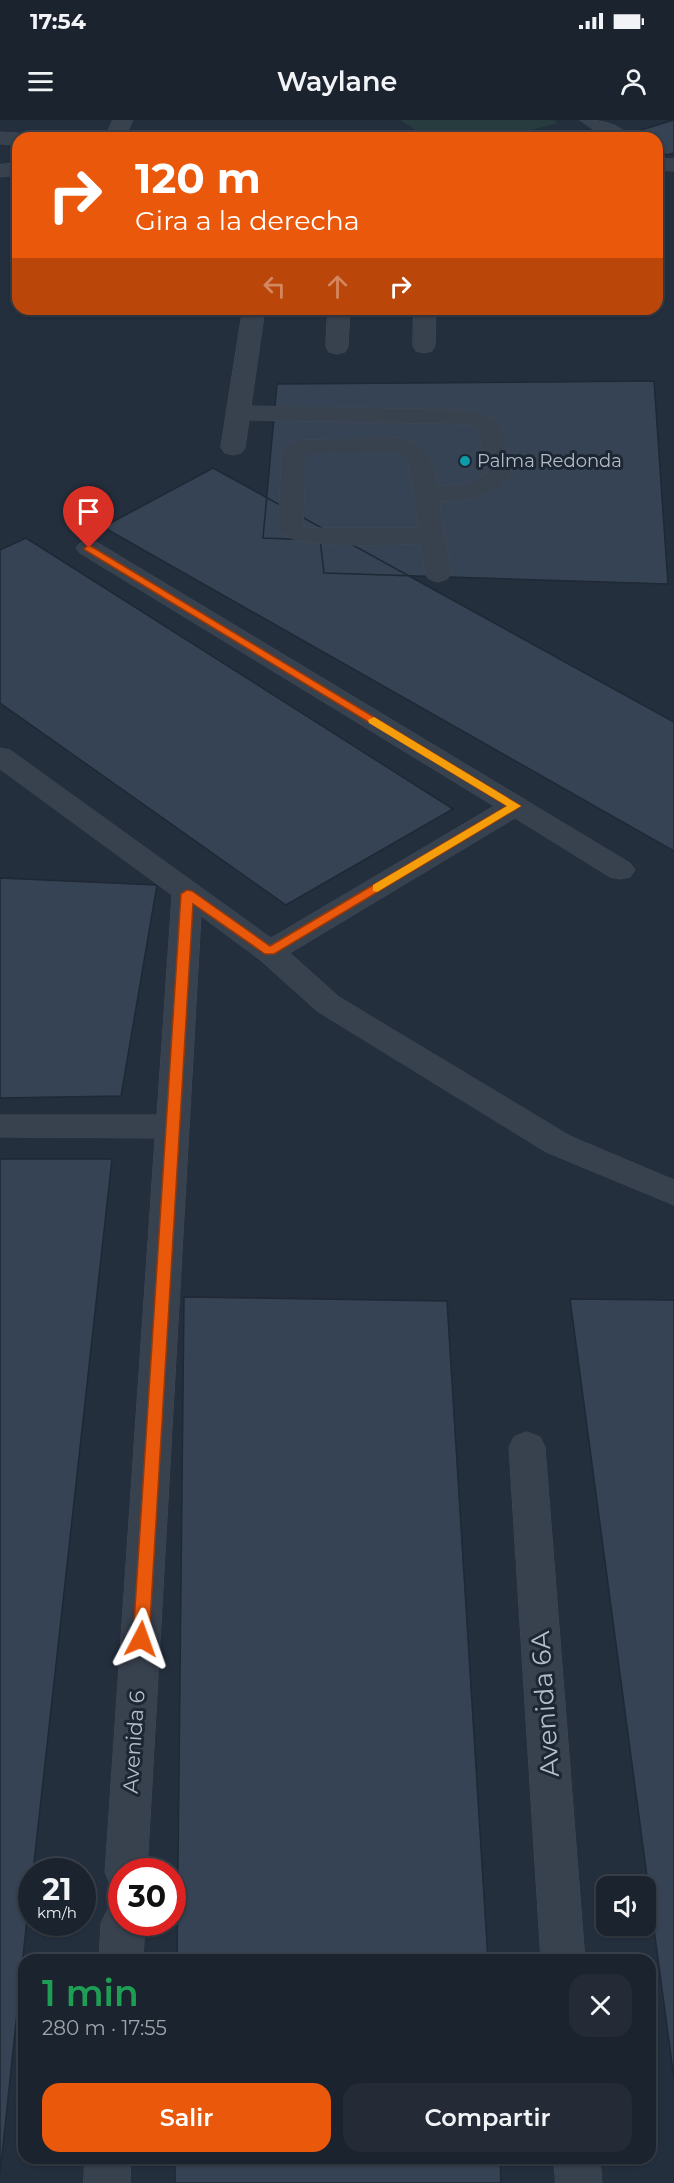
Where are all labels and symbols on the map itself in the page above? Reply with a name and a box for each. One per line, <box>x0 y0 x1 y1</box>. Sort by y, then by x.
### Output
place label: Palma Redonda <box>477 450 622 472</box>
marker: Palma Redonda <box>458 454 472 468</box>
pin <box>63 486 114 548</box>
position arrow <box>109 1607 173 1671</box>
street label: Avenida 6A <box>524 1630 566 1778</box>
street label: Avenida 6 <box>117 1690 150 1794</box>
speed limit sign: 30 <box>108 1858 186 1936</box>

